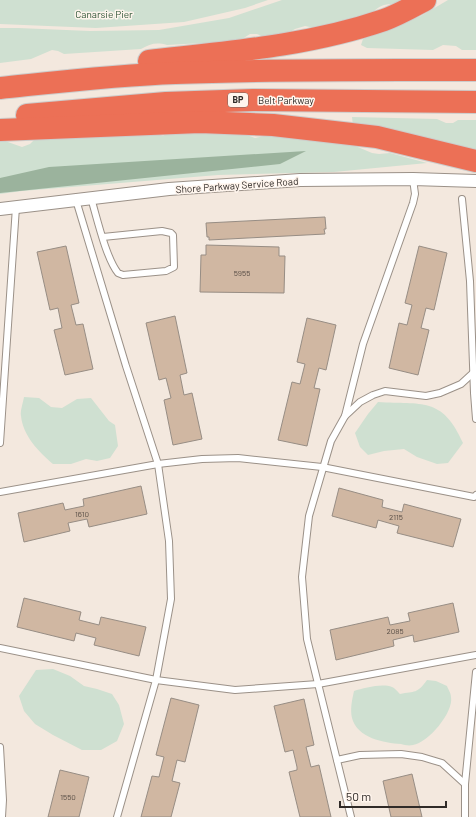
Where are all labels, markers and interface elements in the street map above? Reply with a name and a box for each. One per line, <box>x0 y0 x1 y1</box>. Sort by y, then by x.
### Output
park label: Canarsie Pier <box>75 8 133 20</box>
road number: BP <box>228 93 248 107</box>
street label: Belt Parkway <box>258 94 314 106</box>
street label: Shore Parkway Service Road <box>175 175 299 195</box>
house number: 5955 <box>234 268 250 278</box>
house number: 1610 <box>75 509 89 519</box>
house number: 2115 <box>389 512 403 522</box>
house number: 2085 <box>386 626 404 636</box>
scale bar <box>340 783 446 809</box>
text: 50 m <box>346 789 371 803</box>
house number: 1550 <box>60 792 76 802</box>

